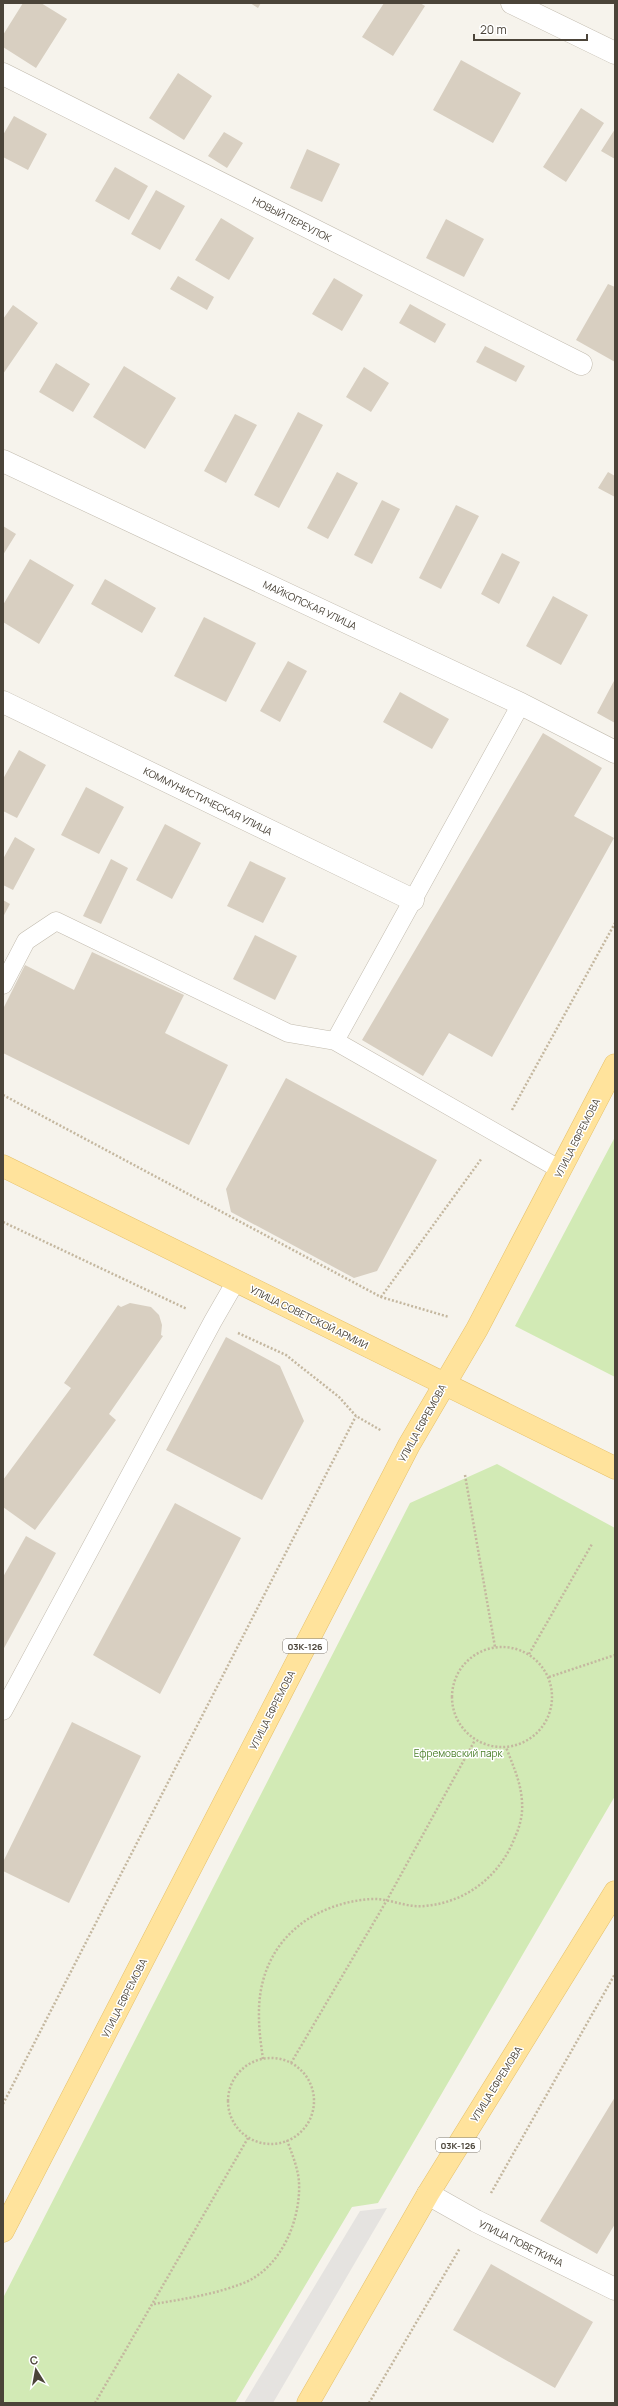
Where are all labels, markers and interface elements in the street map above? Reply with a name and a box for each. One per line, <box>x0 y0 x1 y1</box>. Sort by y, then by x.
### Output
scale bar <box>474 16 587 42</box>
text: 20 m <box>480 21 507 38</box>
street label: НОВЫЙ ПЕРЕУЛОК <box>250 193 334 245</box>
street label: МАЙКОПСКАЯ УЛИЦА <box>261 577 360 633</box>
street label: КОММУНИСТИЧЕСКАЯ УЛИЦА <box>141 764 275 839</box>
street label: УЛИЦА ЕФРЕМОВА <box>551 1095 603 1180</box>
street label: УЛИЦА СОВЕТСКОЙ АРМИИ <box>247 1282 371 1352</box>
street label: УЛИЦА ЕФРЕМОВА <box>395 1381 450 1465</box>
road number: 03К-126 <box>283 1639 327 1653</box>
street label: УЛИЦА ЕФРЕМОВА <box>246 1667 298 1752</box>
park label: Ефремовский парк <box>414 1746 503 1760</box>
street label: УЛИЦА ЕФРЕМОВА <box>98 1955 150 2040</box>
street label: УЛИЦА ЕФРЕМОВА <box>467 2043 525 2125</box>
road number: 03К-126 <box>436 2138 480 2152</box>
street label: УЛИЦА ПОВЕТКИНА <box>476 2216 566 2270</box>
north arrow <box>16 2350 56 2390</box>
text: С <box>29 2352 39 2368</box>

